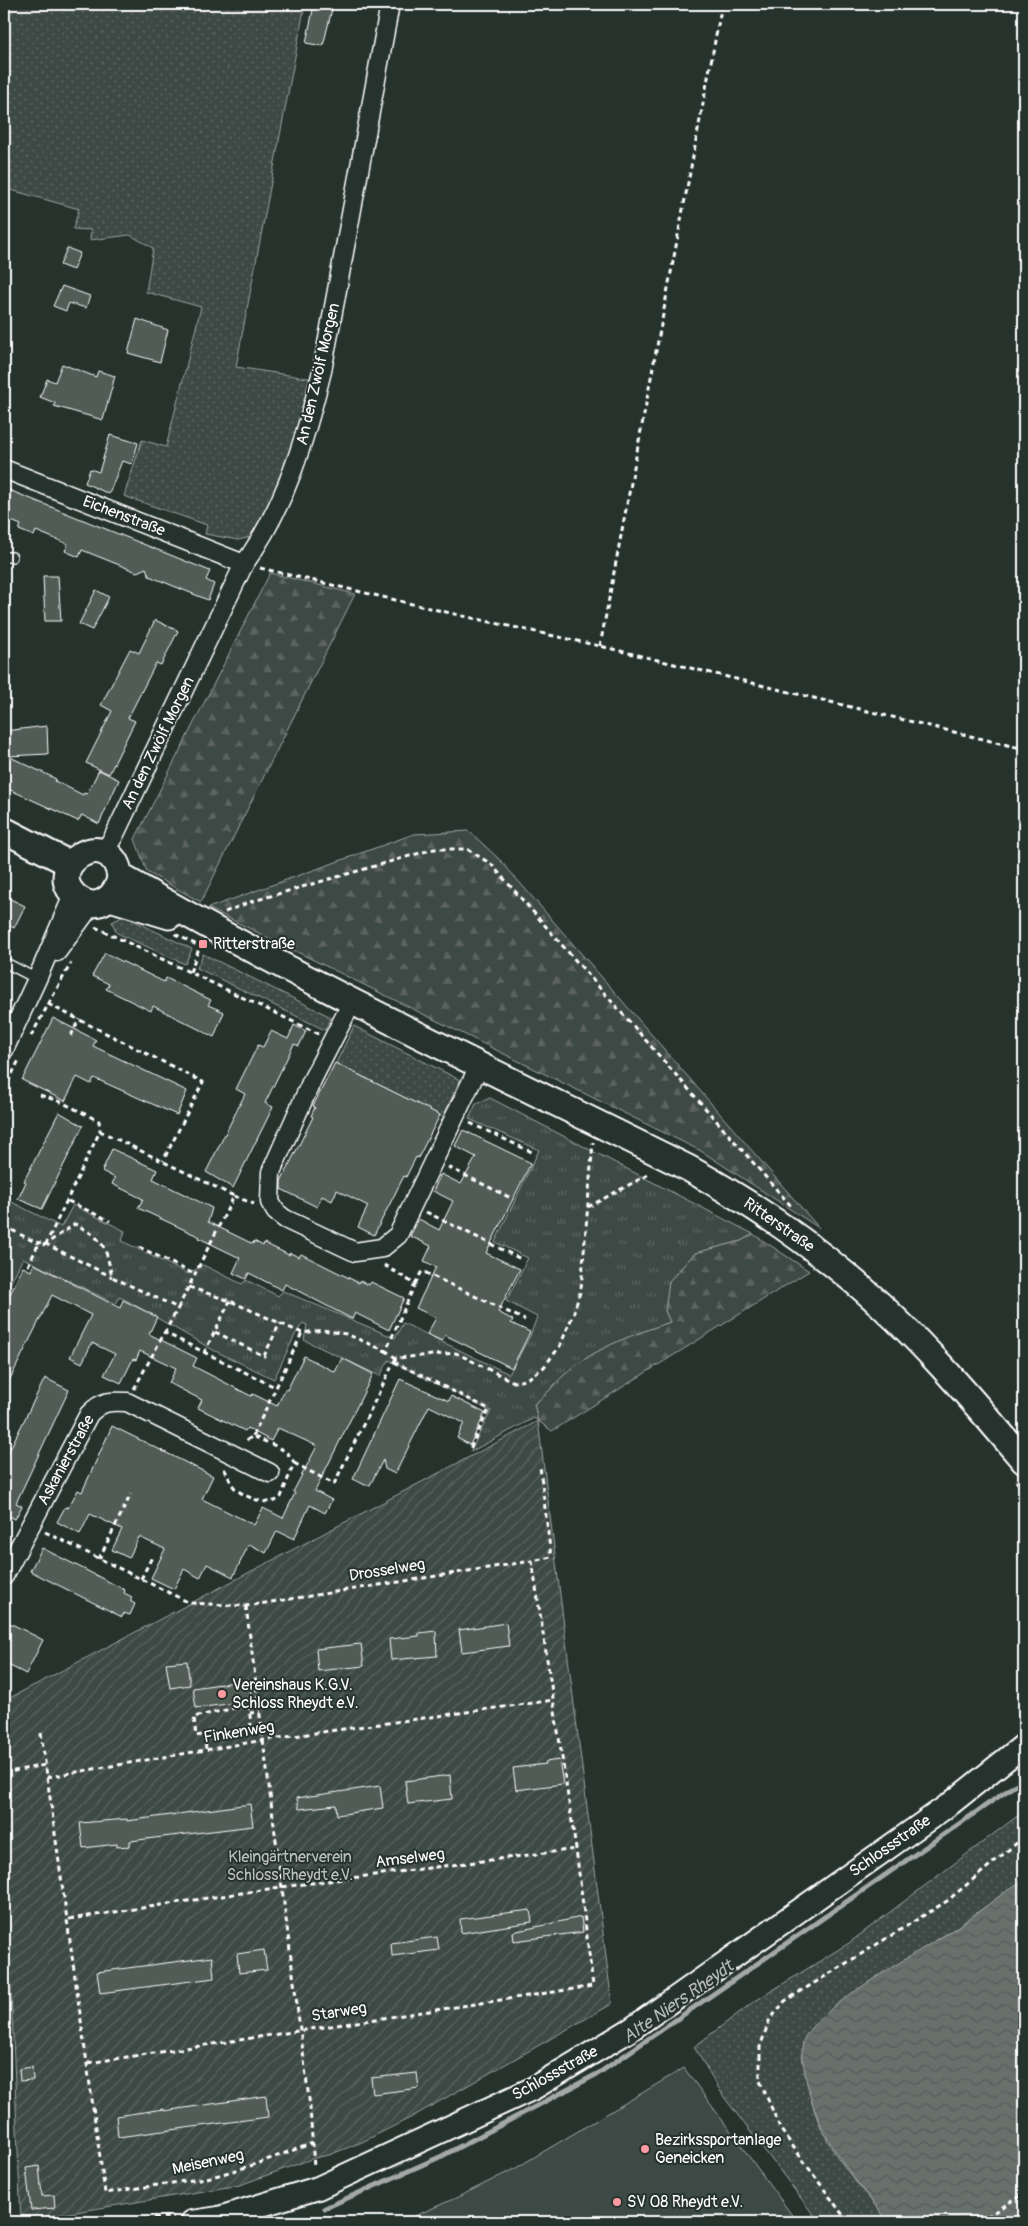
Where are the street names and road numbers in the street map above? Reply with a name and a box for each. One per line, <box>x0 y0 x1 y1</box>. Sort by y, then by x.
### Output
street label: An den Zwölf Morgen <box>292 301 344 447</box>
street label: Eichenstraße <box>80 491 168 541</box>
street label: An den Zwölf Morgen <box>117 673 199 813</box>
street label: Ritterstraße <box>740 1193 818 1257</box>
street label: Askanierstraße <box>33 1411 99 1509</box>
street label: Drosselweg <box>348 1554 426 1586</box>
street label: Finkenweg <box>202 1717 276 1747</box>
street label: Schlossstraße <box>845 1810 935 1881</box>
street label: Amselweg <box>374 1844 446 1872</box>
street label: Starweg <box>310 1998 368 2026</box>
street label: Schlossstraße <box>509 2041 601 2105</box>
street label: Meisenweg <box>170 2145 246 2179</box>

